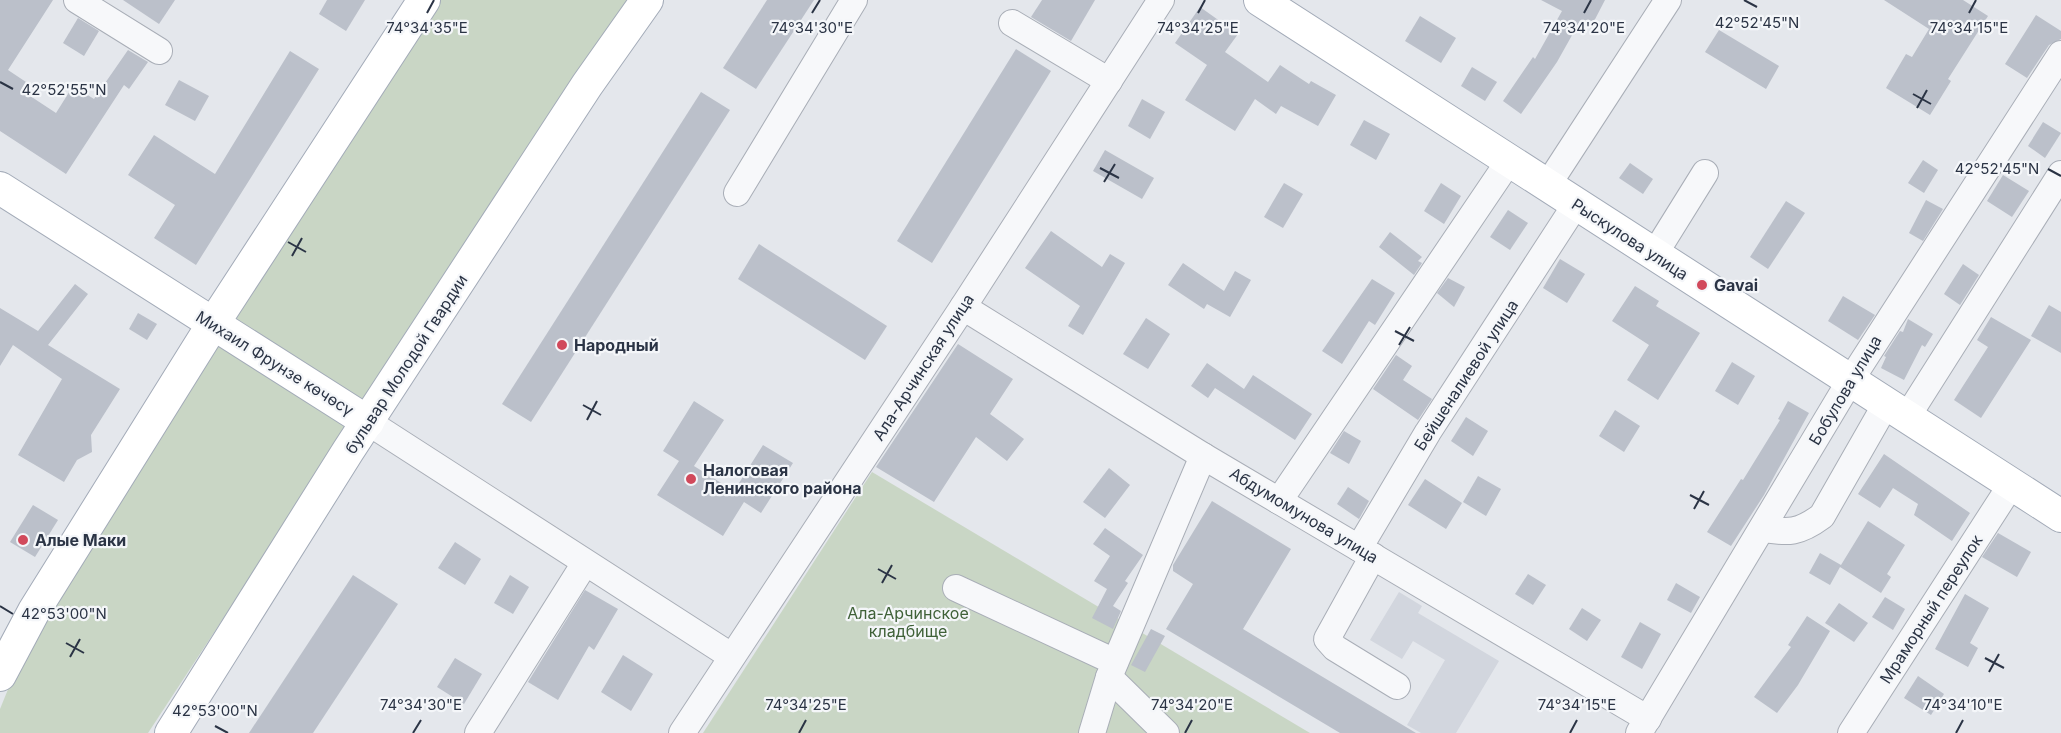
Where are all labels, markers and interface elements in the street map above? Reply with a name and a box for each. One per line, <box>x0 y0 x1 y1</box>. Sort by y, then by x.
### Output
text: 42°52'45"N <box>1715 13 1799 32</box>
text: 74°34'35"E <box>386 18 468 37</box>
text: 74°34'30"E <box>771 18 853 37</box>
text: 74°34'25"E <box>1157 18 1239 37</box>
text: 74°34'20"E <box>1543 18 1625 37</box>
text: 74°34'15"E <box>1930 18 2008 37</box>
text: 42°52'55"N <box>22 80 106 99</box>
text: 42°52'45"N <box>1955 159 2039 178</box>
street label: Рыскулова улица <box>1568 194 1692 284</box>
street label: бульвар Молодой Гвардии <box>340 271 472 457</box>
place label: Gavai <box>1714 275 1758 295</box>
marker: Gavai <box>1695 278 1709 292</box>
street label: Ала-Арчинская улица <box>868 290 978 444</box>
street label: Бейшеналиевой улица <box>1410 296 1522 454</box>
street label: Михаил Фрунзе көчөсү <box>192 306 358 420</box>
street label: Бобулова улица <box>1804 332 1886 448</box>
place label: Народный <box>574 335 659 355</box>
marker: Народный <box>555 338 569 352</box>
place label: Налоговая Ленинского района <box>703 460 862 498</box>
street label: Абдумомунова улица <box>1226 463 1382 567</box>
marker: Налоговая Ленинского района <box>684 472 698 486</box>
place label: Алые Маки <box>35 530 126 550</box>
street label: Мраморный переулок <box>1875 530 1987 687</box>
marker: Алые Маки <box>16 533 30 547</box>
park label: Ала-Арчинское кладбище <box>847 603 969 641</box>
text: 42°53'00"N <box>21 604 107 623</box>
text: 74°34'30"E <box>380 695 462 714</box>
text: 74°34'25"E <box>765 695 847 714</box>
text: 74°34'20"E <box>1151 695 1233 714</box>
text: 74°34'15"E <box>1538 695 1616 714</box>
text: 74°34'10"E <box>1924 695 2002 714</box>
text: 42°53'00"N <box>172 701 258 720</box>

